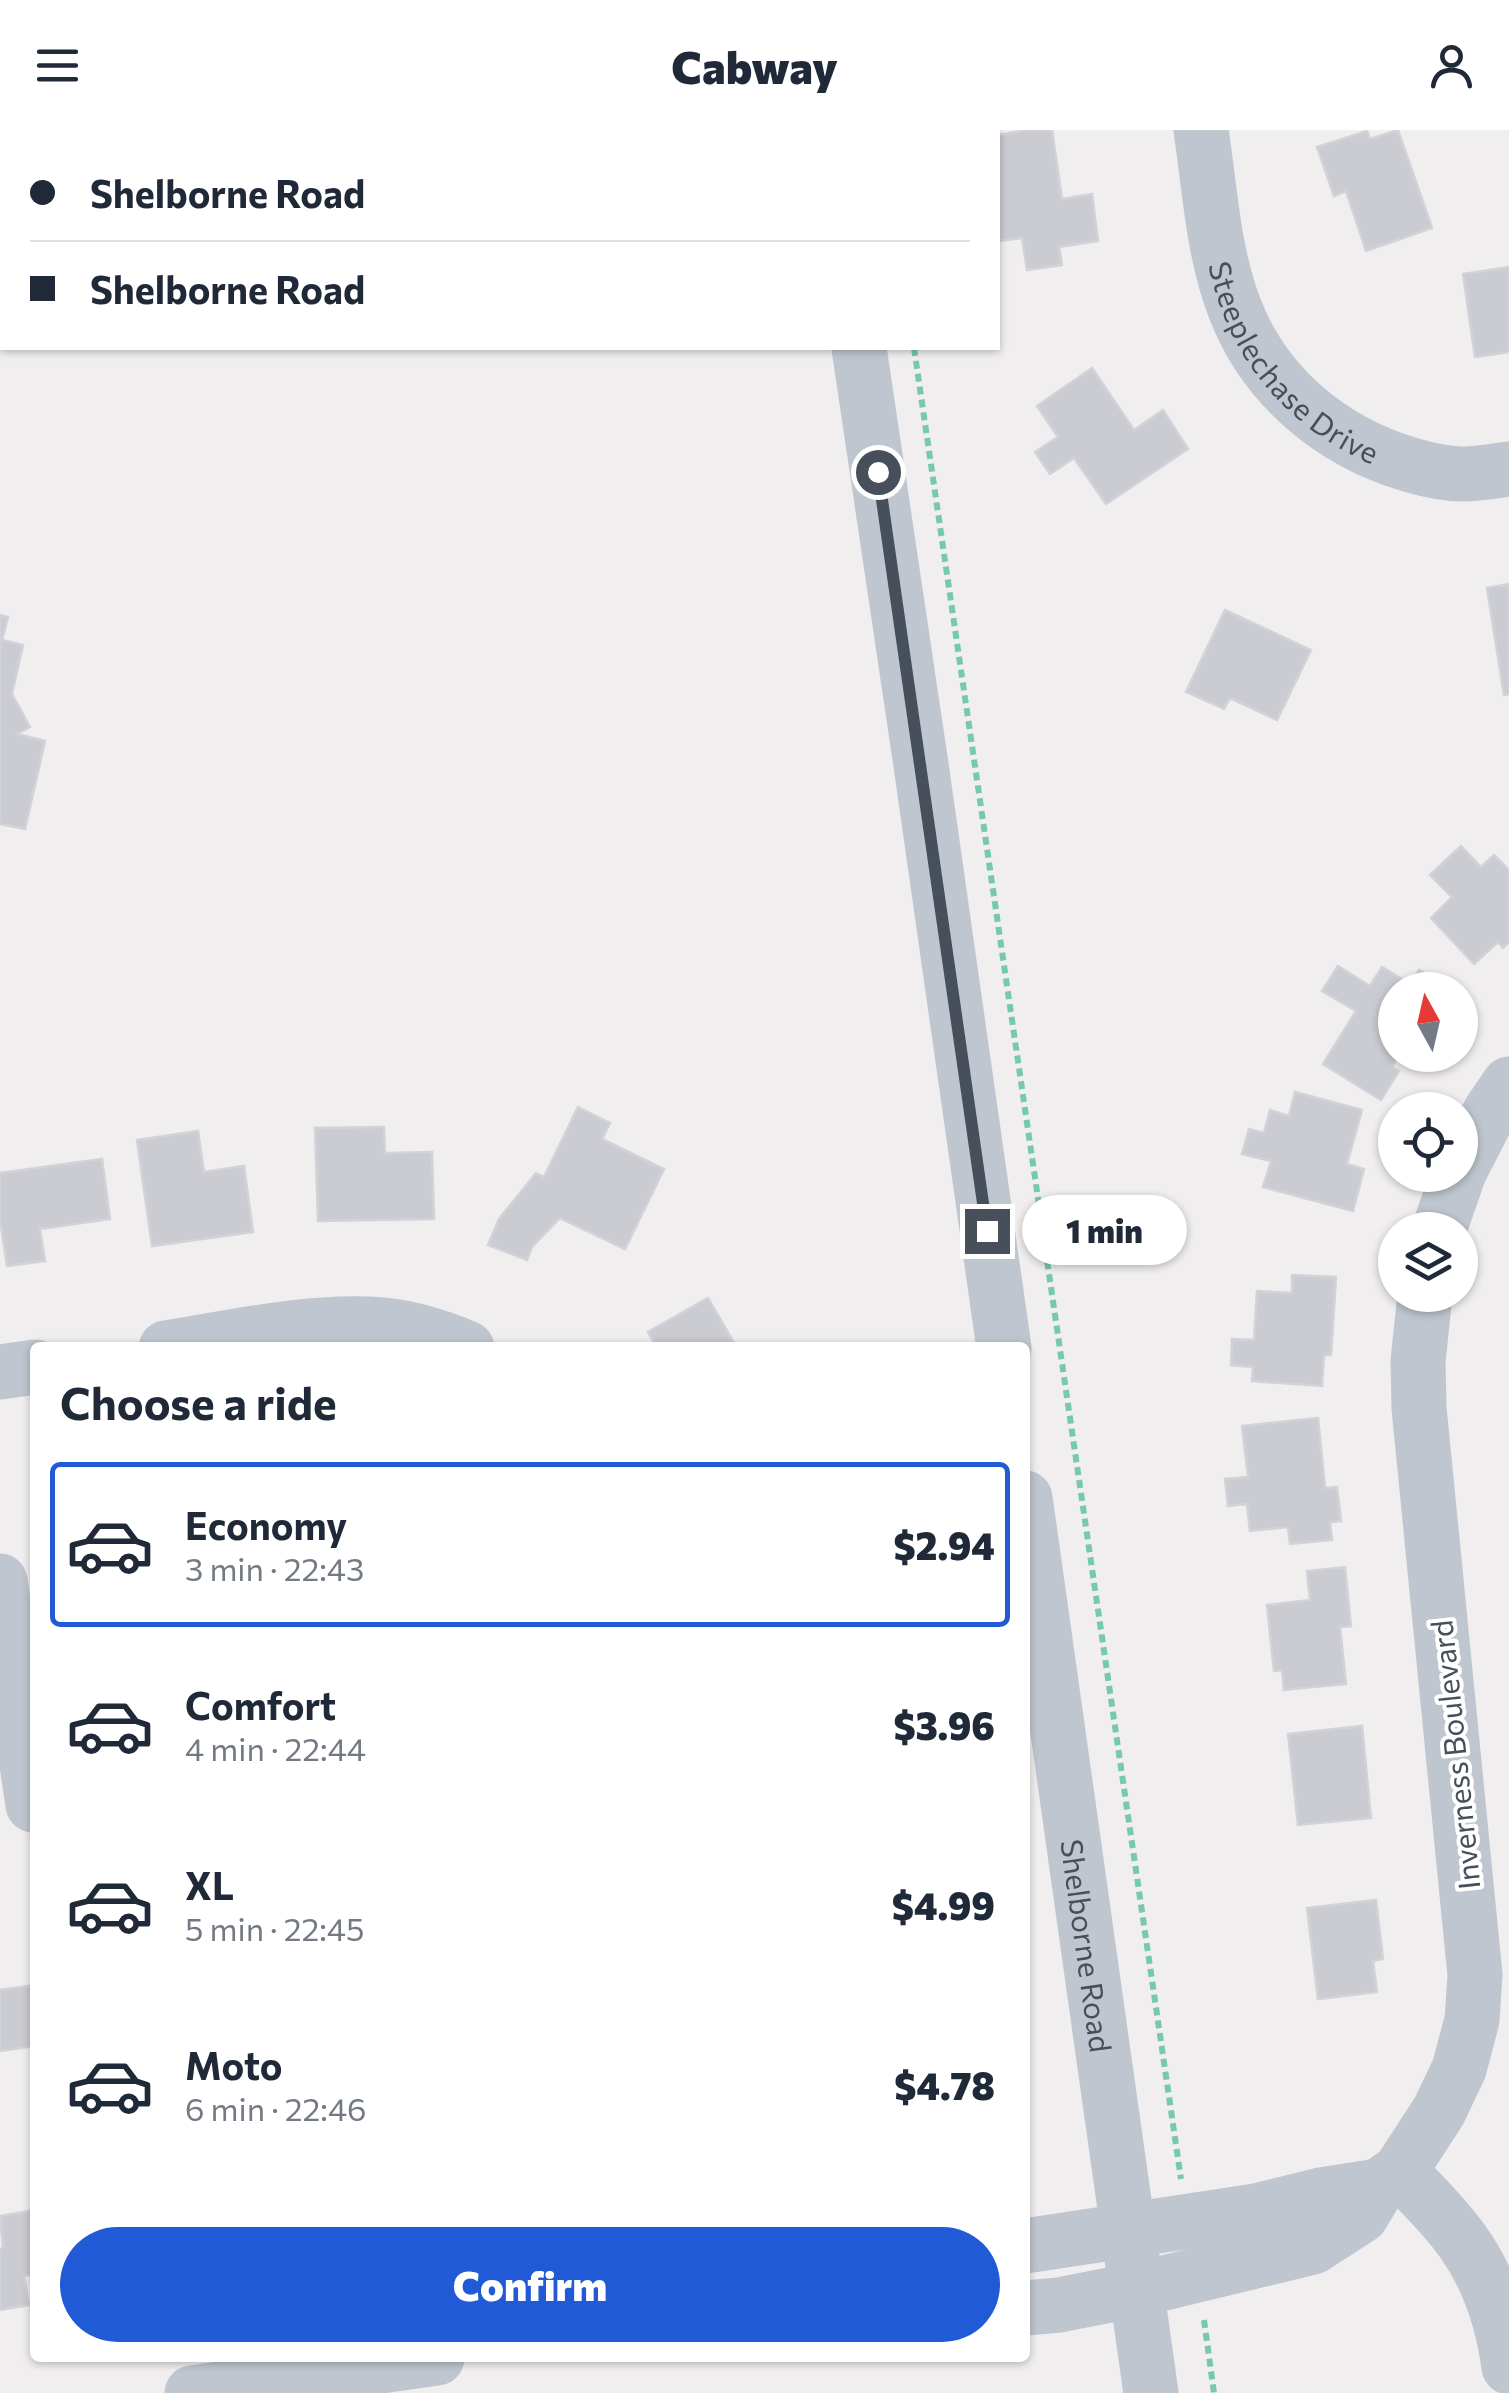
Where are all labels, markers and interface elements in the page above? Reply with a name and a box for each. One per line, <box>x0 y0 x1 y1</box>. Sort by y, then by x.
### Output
icon: menu <box>30 38 85 93</box>
text: Cabway <box>671 38 838 93</box>
icon: person <box>1424 38 1479 93</box>
text: Shelborne Road <box>90 169 365 216</box>
street label: Steeplechase Drive <box>1203 257 1385 470</box>
text: Shelborne Road <box>90 265 365 312</box>
route start <box>856 450 901 495</box>
north arrow <box>1378 972 1478 1072</box>
map controls <box>1378 972 1478 1312</box>
button: locate <box>1378 1092 1478 1192</box>
callout: 1 min <box>1022 1196 1187 1266</box>
route end <box>965 1209 1010 1254</box>
text: 1 min <box>1066 1210 1143 1250</box>
button: layers <box>1378 1212 1478 1312</box>
text: Choose a ride <box>60 1374 337 1429</box>
icon: car <box>65 1500 155 1590</box>
text: Economy <box>185 1501 347 1548</box>
text: $2.94 <box>893 1521 995 1568</box>
text: 3 min · 22:43 <box>185 1548 364 1588</box>
street label: Inverness Boulevard <box>1421 1619 1487 1891</box>
icon: car <box>65 1680 155 1770</box>
text: Comfort <box>185 1681 336 1728</box>
text: $3.96 <box>893 1701 995 1748</box>
text: 4 min · 22:44 <box>185 1728 366 1768</box>
street label: Shelborne Road <box>1055 1837 1121 2055</box>
icon: car <box>65 1860 155 1950</box>
text: XL <box>185 1861 234 1908</box>
text: $4.99 <box>892 1881 995 1928</box>
text: 5 min · 22:45 <box>185 1908 364 1948</box>
icon: car <box>65 2040 155 2130</box>
text: Moto <box>185 2041 283 2088</box>
text: $4.78 <box>894 2061 995 2108</box>
text: 6 min · 22:46 <box>185 2088 367 2128</box>
button: Confirm <box>60 2227 1000 2342</box>

